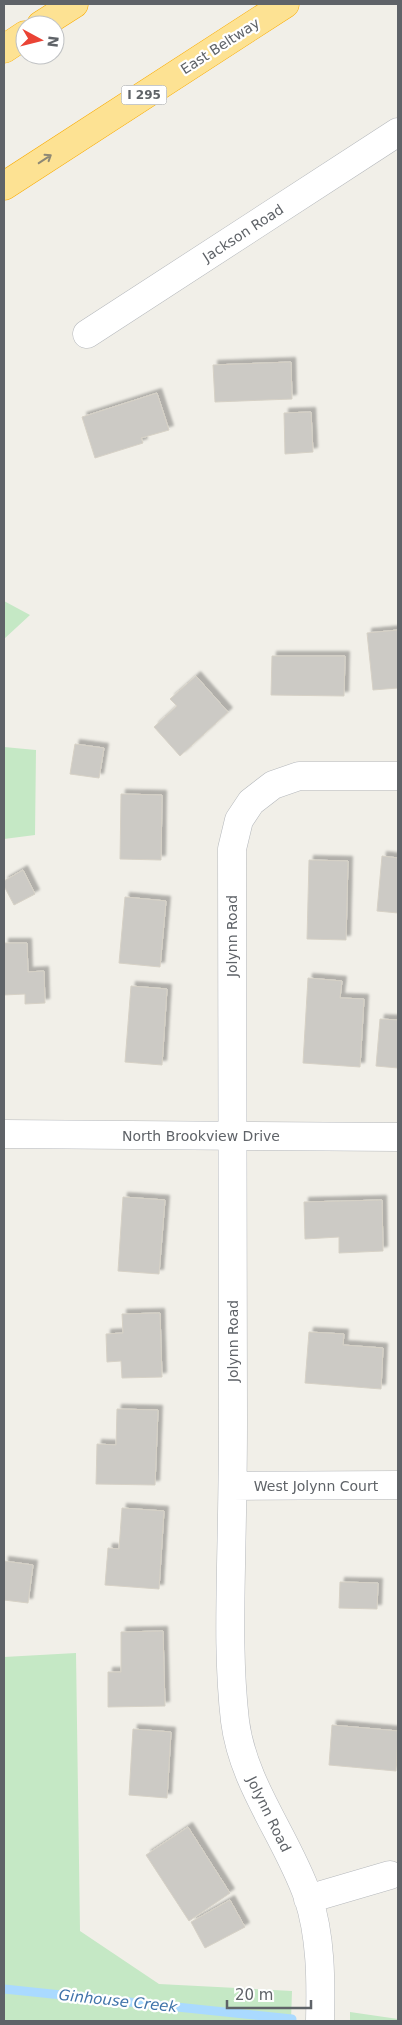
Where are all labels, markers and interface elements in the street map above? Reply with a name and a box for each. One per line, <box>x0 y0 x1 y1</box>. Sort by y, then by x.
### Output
north arrow <box>15 15 65 65</box>
street label: East Beltway <box>178 15 262 77</box>
text: N <box>44 35 62 48</box>
road number: I 295 <box>122 86 166 104</box>
one-way arrow <box>37 154 51 164</box>
street label: Jackson Road <box>199 201 286 266</box>
street label: Jolynn Road <box>224 895 240 978</box>
street label: North Brookview Drive <box>122 1128 280 1144</box>
street label: Jolynn Road <box>225 1300 241 1383</box>
street label: West Jolynn Court <box>254 1478 379 1494</box>
street label: Jolynn Road <box>243 1773 294 1854</box>
scale bar <box>227 1978 311 2010</box>
water label: Ginhouse Creek <box>58 1986 179 2016</box>
text: 20 m <box>235 1986 273 2004</box>

